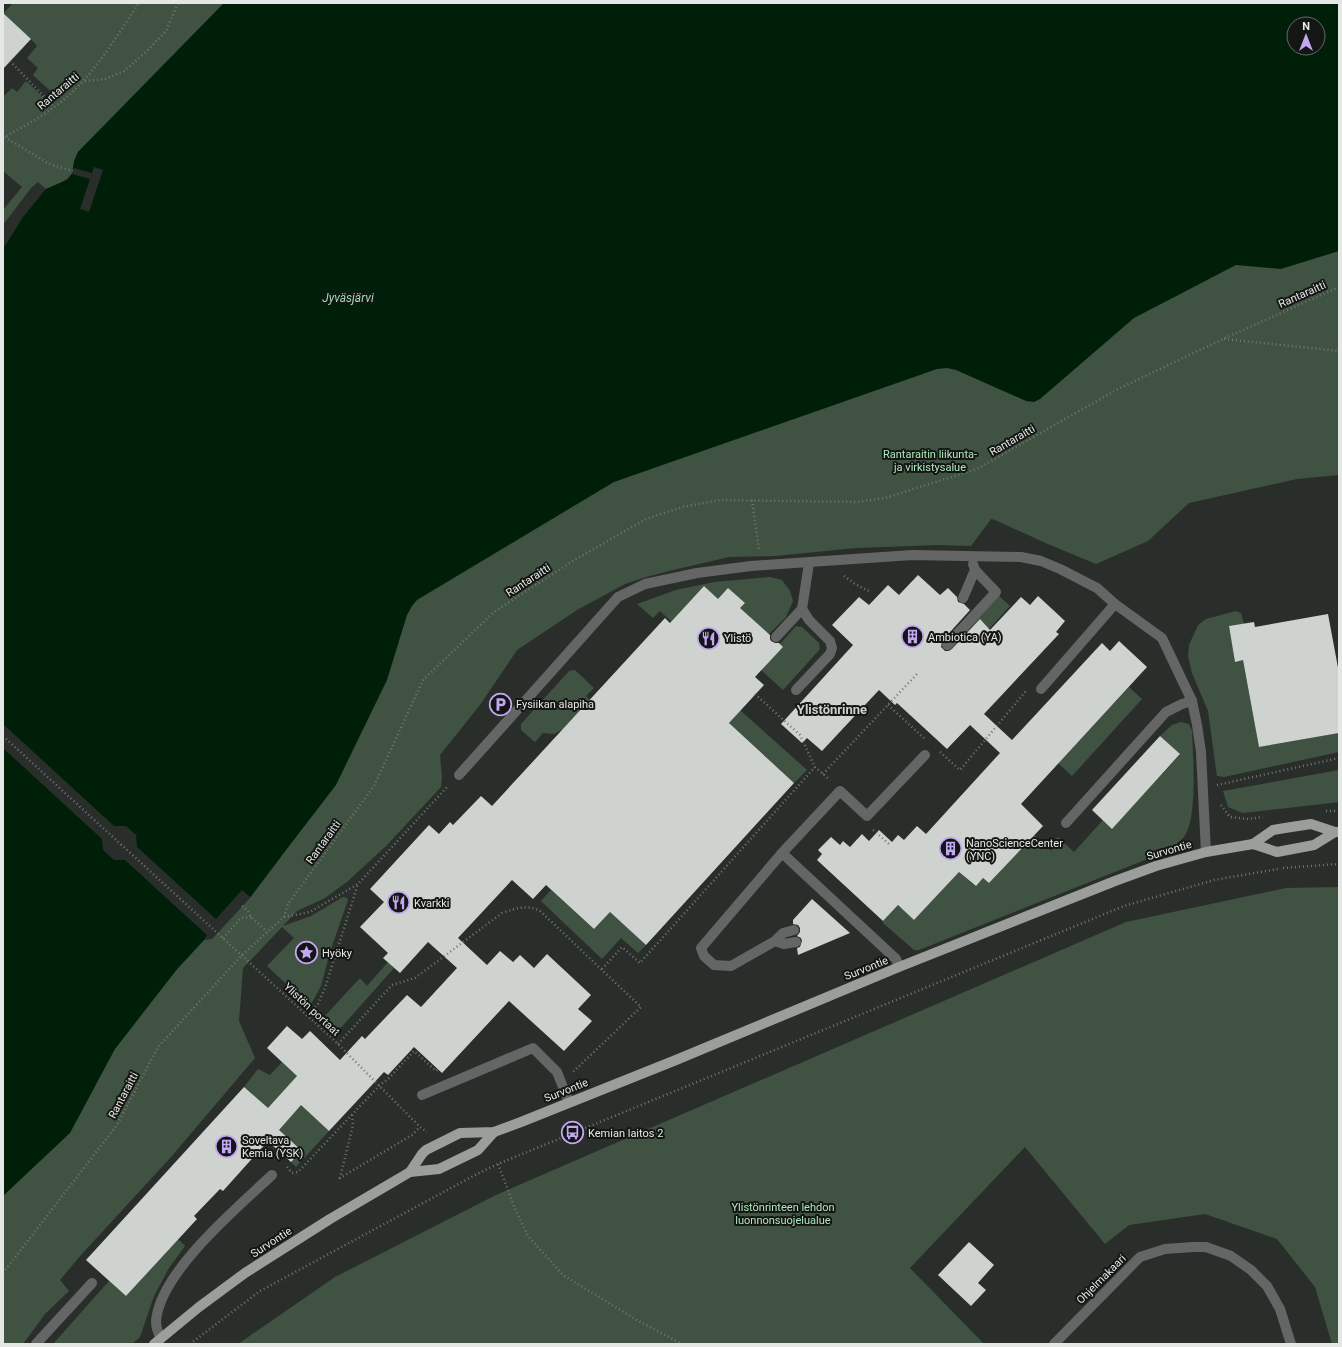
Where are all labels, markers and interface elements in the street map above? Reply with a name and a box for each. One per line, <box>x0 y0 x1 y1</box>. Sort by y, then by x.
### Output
north arrow <box>1286 16 1326 56</box>
text: N <box>1302 20 1310 33</box>
street label: Rantaraitti <box>35 70 82 113</box>
street label: Rantaraitti <box>1277 278 1328 311</box>
water label: Jyväsjärvi <box>322 291 374 305</box>
street label: Rantaraitti <box>987 422 1037 459</box>
park label: Rantaraitin liikunta- ja virkistysalue <box>883 448 977 474</box>
street label: Rantaraitti <box>504 561 553 600</box>
building icon: Ambiotica (YA) <box>900 624 926 650</box>
restaurant icon: Ylistö <box>696 625 722 651</box>
place label: Ambiotica (YA) <box>928 631 1002 644</box>
place label: Ylistö <box>724 632 751 645</box>
parking icon: Fysiikan alapiha <box>488 691 514 717</box>
place label: Fysiikan alapiha <box>516 698 594 711</box>
district label: Ylistönrinne <box>797 702 867 717</box>
street label: Rantaraitti <box>303 818 343 867</box>
building icon: NanoScienceCenter (YNC) <box>937 836 963 862</box>
place label: NanoScienceCenter (YNC) <box>966 837 1063 863</box>
street label: Survontie <box>1145 838 1193 863</box>
restaurant icon: Kvarkki <box>386 890 412 916</box>
place label: Kvarkki <box>414 897 449 910</box>
place icon: Hyöky <box>294 940 320 966</box>
place label: Hyöky <box>322 947 353 960</box>
street label: Survontie <box>842 954 890 983</box>
street label: Ylistön portaat <box>281 980 343 1039</box>
street label: Rantaraitti <box>106 1070 141 1121</box>
street label: Survontie <box>542 1076 590 1105</box>
bus stop icon: Kemian laitos 2 <box>560 1120 586 1146</box>
place label: Kemian laitos 2 <box>588 1127 663 1140</box>
building icon: Soveltava Kemia (YSK) <box>214 1133 240 1159</box>
place label: Soveltava Kemia (YSK) <box>242 1134 303 1160</box>
park label: Ylistönrinteen lehdon luonnonsuojelualue <box>731 1201 835 1227</box>
street label: Survontie <box>248 1224 294 1260</box>
street label: Ohjelmakaari <box>1074 1252 1129 1307</box>

